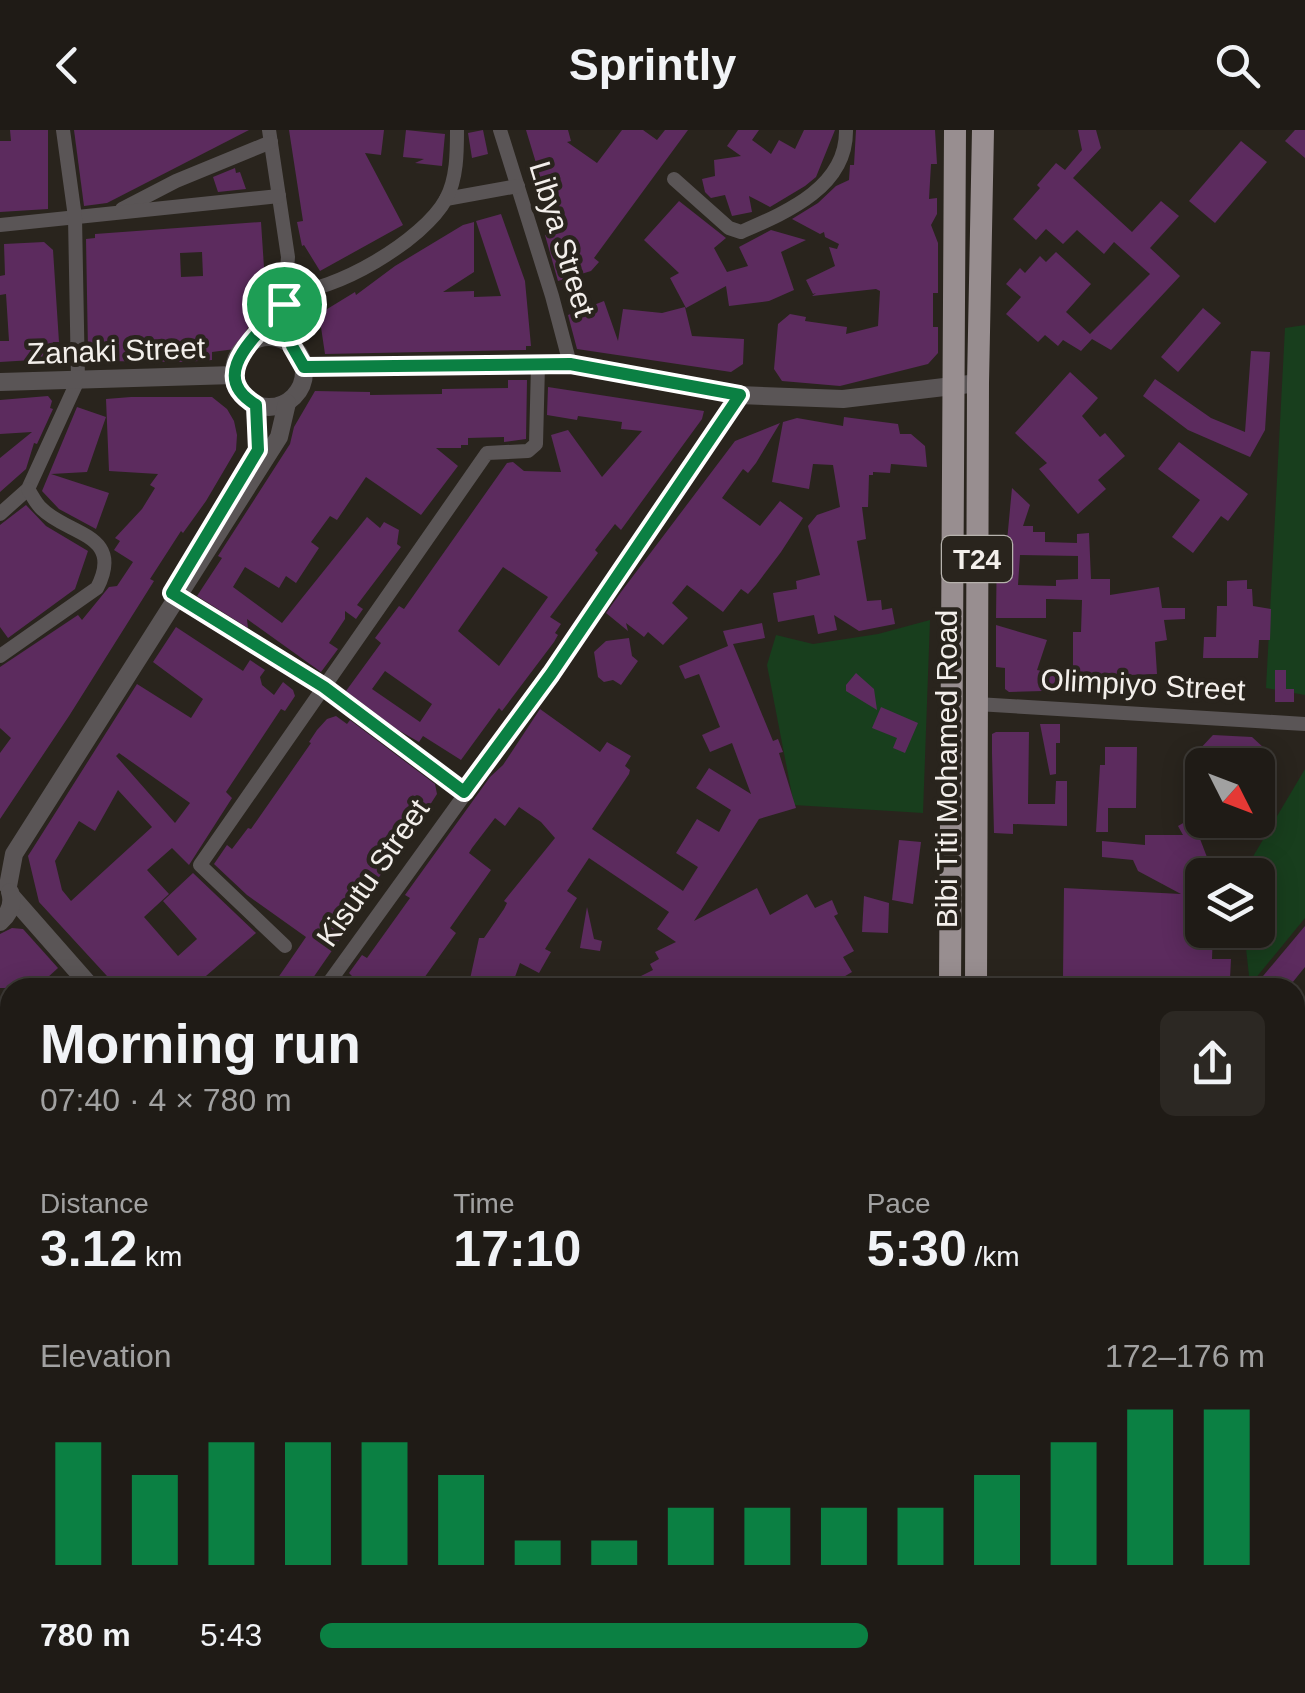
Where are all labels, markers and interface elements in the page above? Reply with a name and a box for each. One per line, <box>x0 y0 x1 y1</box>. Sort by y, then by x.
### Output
icon: back <box>40 38 95 93</box>
icon: search <box>1210 38 1265 93</box>
text: Sprintly <box>569 39 736 90</box>
street label: Libya Street <box>523 157 602 321</box>
pin <box>242 262 327 347</box>
icon: arrive <box>257 277 312 332</box>
street label: Zanaki Street <box>26 331 206 370</box>
road number: T24 <box>942 536 1012 582</box>
street label: Bibi Titi Mohamed Road <box>930 610 963 928</box>
street label: Olimpiyo Street <box>1040 663 1247 706</box>
north arrow <box>1185 748 1275 838</box>
map controls <box>1185 748 1275 948</box>
street label: Kisutu Street <box>310 792 436 953</box>
button: layers <box>1185 858 1275 948</box>
button: share <box>1160 1011 1265 1116</box>
text: Morning run <box>40 1013 361 1075</box>
text: 07:40 · 4 × 780 m <box>40 1082 292 1118</box>
text: Distance <box>40 1188 149 1219</box>
text: Time <box>453 1188 515 1219</box>
text: Pace <box>867 1188 930 1219</box>
text: 3.12 <box>40 1221 137 1277</box>
text: 17:10 <box>453 1221 581 1277</box>
text: 5:30 <box>867 1221 967 1277</box>
text: km <box>137 1241 182 1272</box>
text: /km <box>967 1241 1020 1272</box>
text: Elevation <box>40 1338 172 1374</box>
text: 172–176 m <box>1105 1338 1265 1374</box>
text: 780 m <box>40 1617 131 1653</box>
text: 5:43 <box>200 1617 262 1653</box>

